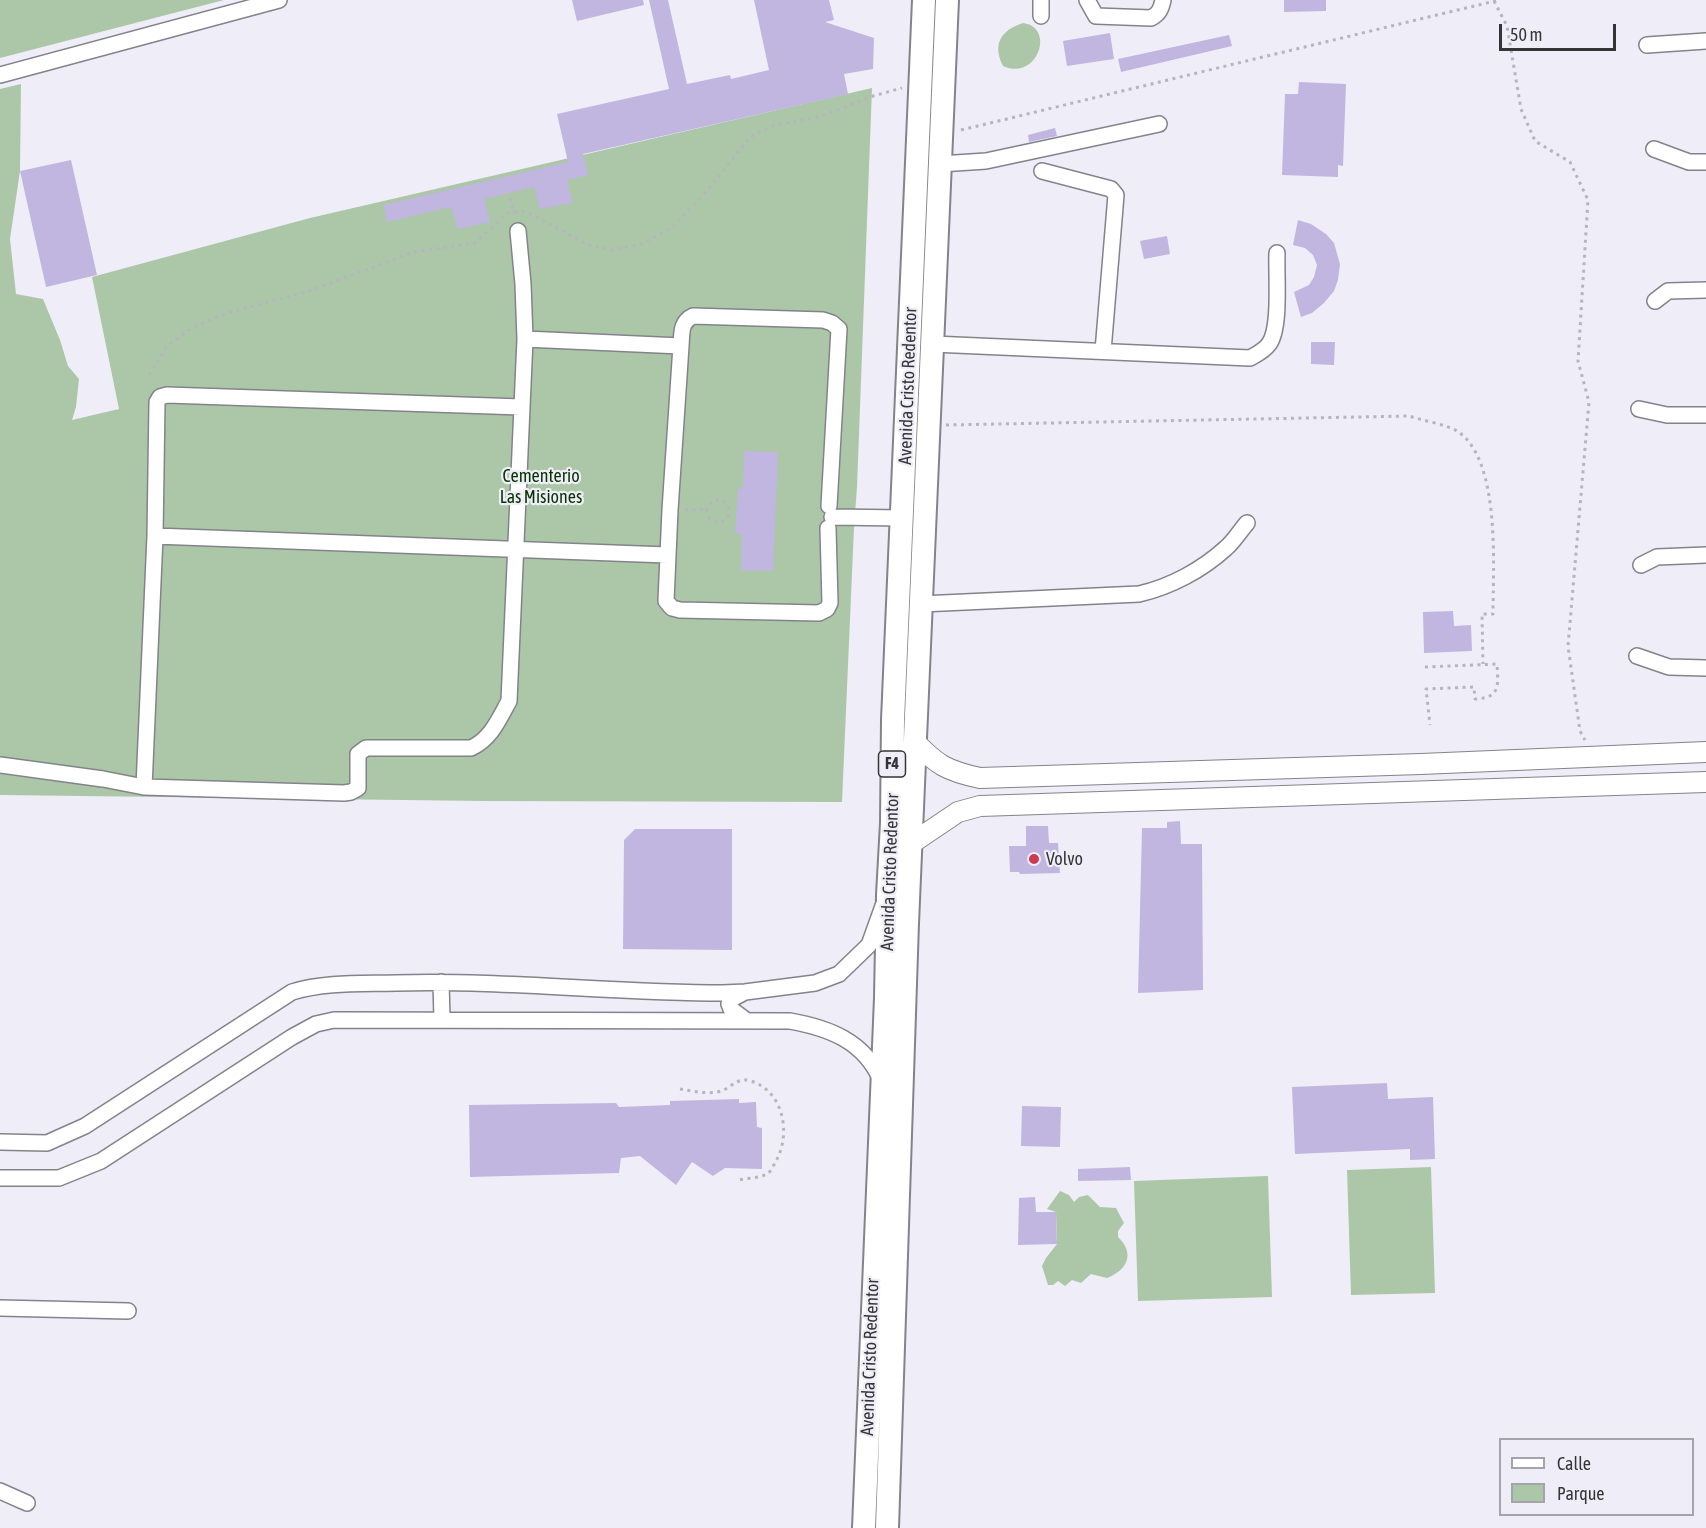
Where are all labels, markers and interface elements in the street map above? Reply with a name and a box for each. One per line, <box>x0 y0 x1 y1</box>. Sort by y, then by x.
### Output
scale bar <box>1502 12 1619 50</box>
text: 50 m <box>1510 24 1542 45</box>
street label: Avenida Cristo Redentor <box>894 307 922 465</box>
park label: Cementerio Las Misiones <box>500 465 582 508</box>
road number: F4 <box>878 751 906 777</box>
street label: Avenida Cristo Redentor <box>876 793 904 951</box>
place label: Volvo <box>1046 848 1083 870</box>
marker: Volvo <box>1027 852 1041 866</box>
street label: Avenida Cristo Redentor <box>856 1278 884 1436</box>
legend <box>1499 1438 1694 1516</box>
text: Calle <box>1557 1453 1591 1474</box>
text: Parque <box>1557 1483 1605 1504</box>

